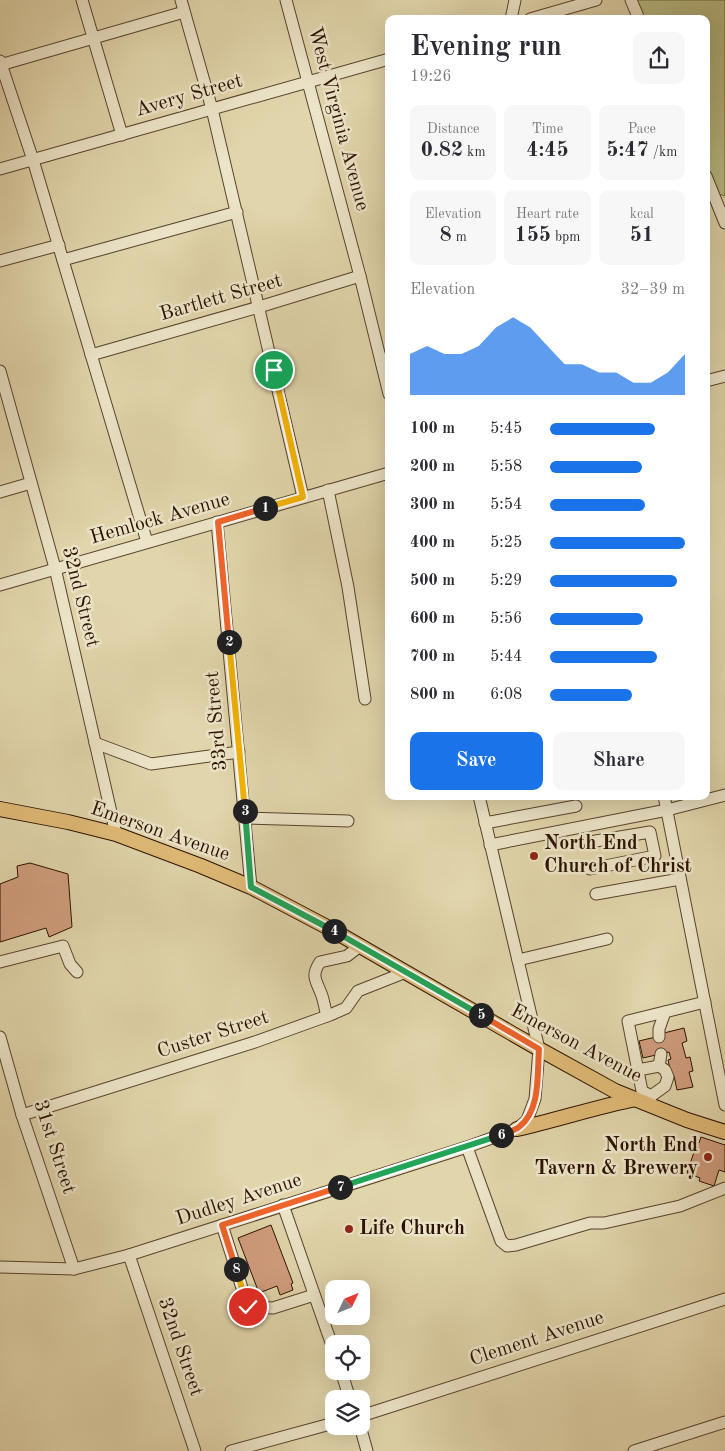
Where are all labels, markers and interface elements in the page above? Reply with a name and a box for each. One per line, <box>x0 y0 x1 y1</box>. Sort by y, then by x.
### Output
street label: West Virginia Avenue <box>304 25 372 213</box>
button: share <box>633 32 685 84</box>
text: Evening run <box>410 34 562 62</box>
text: 19:26 <box>410 69 452 85</box>
street label: Avery Street <box>133 71 245 121</box>
text: Distance <box>427 122 480 136</box>
text: Time <box>532 122 563 136</box>
text: Pace <box>628 122 656 136</box>
text: 0.82 <box>421 140 463 161</box>
text: 4:45 <box>526 140 569 161</box>
text: 5:47 <box>606 140 649 161</box>
text: km <box>463 145 486 159</box>
text: /km <box>649 145 677 159</box>
text: Elevation <box>425 207 482 221</box>
text: Heart rate <box>516 207 579 221</box>
text: kcal <box>630 207 654 221</box>
text: 8 <box>440 225 452 246</box>
text: 155 <box>514 225 551 246</box>
text: 51 <box>630 225 654 246</box>
text: m <box>452 230 467 244</box>
text: bpm <box>551 230 581 244</box>
street label: Bartlett Street <box>158 271 284 325</box>
text: Elevation <box>410 282 475 298</box>
text: 32–39 m <box>621 282 685 298</box>
pin <box>253 349 295 391</box>
icon: arrive <box>260 356 288 384</box>
text: 100 m <box>410 421 455 437</box>
text: 5:45 <box>490 421 522 437</box>
text: 200 m <box>410 459 455 475</box>
text: 5:58 <box>490 459 522 475</box>
street label: Hemlock Avenue <box>88 489 232 549</box>
pin: 1 <box>252 496 278 520</box>
text: 300 m <box>410 497 455 513</box>
text: 5:54 <box>490 497 522 513</box>
text: 1 <box>261 501 270 515</box>
text: 400 m <box>410 535 455 551</box>
text: 5:25 <box>490 535 522 551</box>
street label: 32nd Street <box>58 545 102 649</box>
text: 500 m <box>410 573 455 589</box>
text: 5:29 <box>490 573 522 589</box>
text: 600 m <box>410 611 455 627</box>
text: 5:56 <box>490 611 522 627</box>
pin: 2 <box>216 630 242 654</box>
text: 2 <box>225 635 234 649</box>
text: 700 m <box>410 649 455 665</box>
text: 5:44 <box>490 649 522 665</box>
street label: 33rd Street <box>203 670 231 772</box>
text: 800 m <box>410 687 455 703</box>
text: 6:08 <box>490 687 522 703</box>
button: Save <box>410 732 543 790</box>
button: Share <box>553 732 685 790</box>
pin: 3 <box>232 798 258 824</box>
street label: Emerson Avenue <box>88 799 232 865</box>
text: 3 <box>241 804 250 818</box>
place label: North End Church of Christ <box>544 834 692 877</box>
marker: North End Church of Christ <box>528 850 540 862</box>
pin: 4 <box>322 918 346 944</box>
text: 4 <box>330 924 339 938</box>
street label: Emerson Avenue <box>507 1001 645 1087</box>
pin: 5 <box>468 1002 494 1028</box>
street label: Custer Street <box>155 1008 271 1062</box>
text: 5 <box>477 1008 486 1022</box>
street label: 31st Street <box>29 1098 79 1196</box>
pin: 6 <box>488 1122 514 1148</box>
text: 6 <box>497 1128 506 1142</box>
place label: North End Tavern & Brewery <box>535 1136 698 1179</box>
marker: North End Tavern & Brewery <box>702 1151 714 1163</box>
street label: Dudley Avenue <box>174 1170 304 1230</box>
pin: 7 <box>328 1174 352 1200</box>
text: 7 <box>336 1180 345 1194</box>
place label: Life Church <box>359 1219 465 1239</box>
marker: Life Church <box>343 1223 355 1235</box>
pin: 8 <box>224 1256 248 1282</box>
text: 8 <box>232 1262 241 1276</box>
north arrow <box>325 1280 370 1325</box>
map controls <box>325 1280 370 1435</box>
pin <box>227 1286 269 1328</box>
icon: check <box>234 1293 262 1321</box>
street label: 32nd Street <box>154 1295 206 1399</box>
street label: Clement Avenue <box>467 1308 607 1370</box>
button: locate <box>325 1335 370 1380</box>
button: layers <box>325 1390 370 1435</box>

